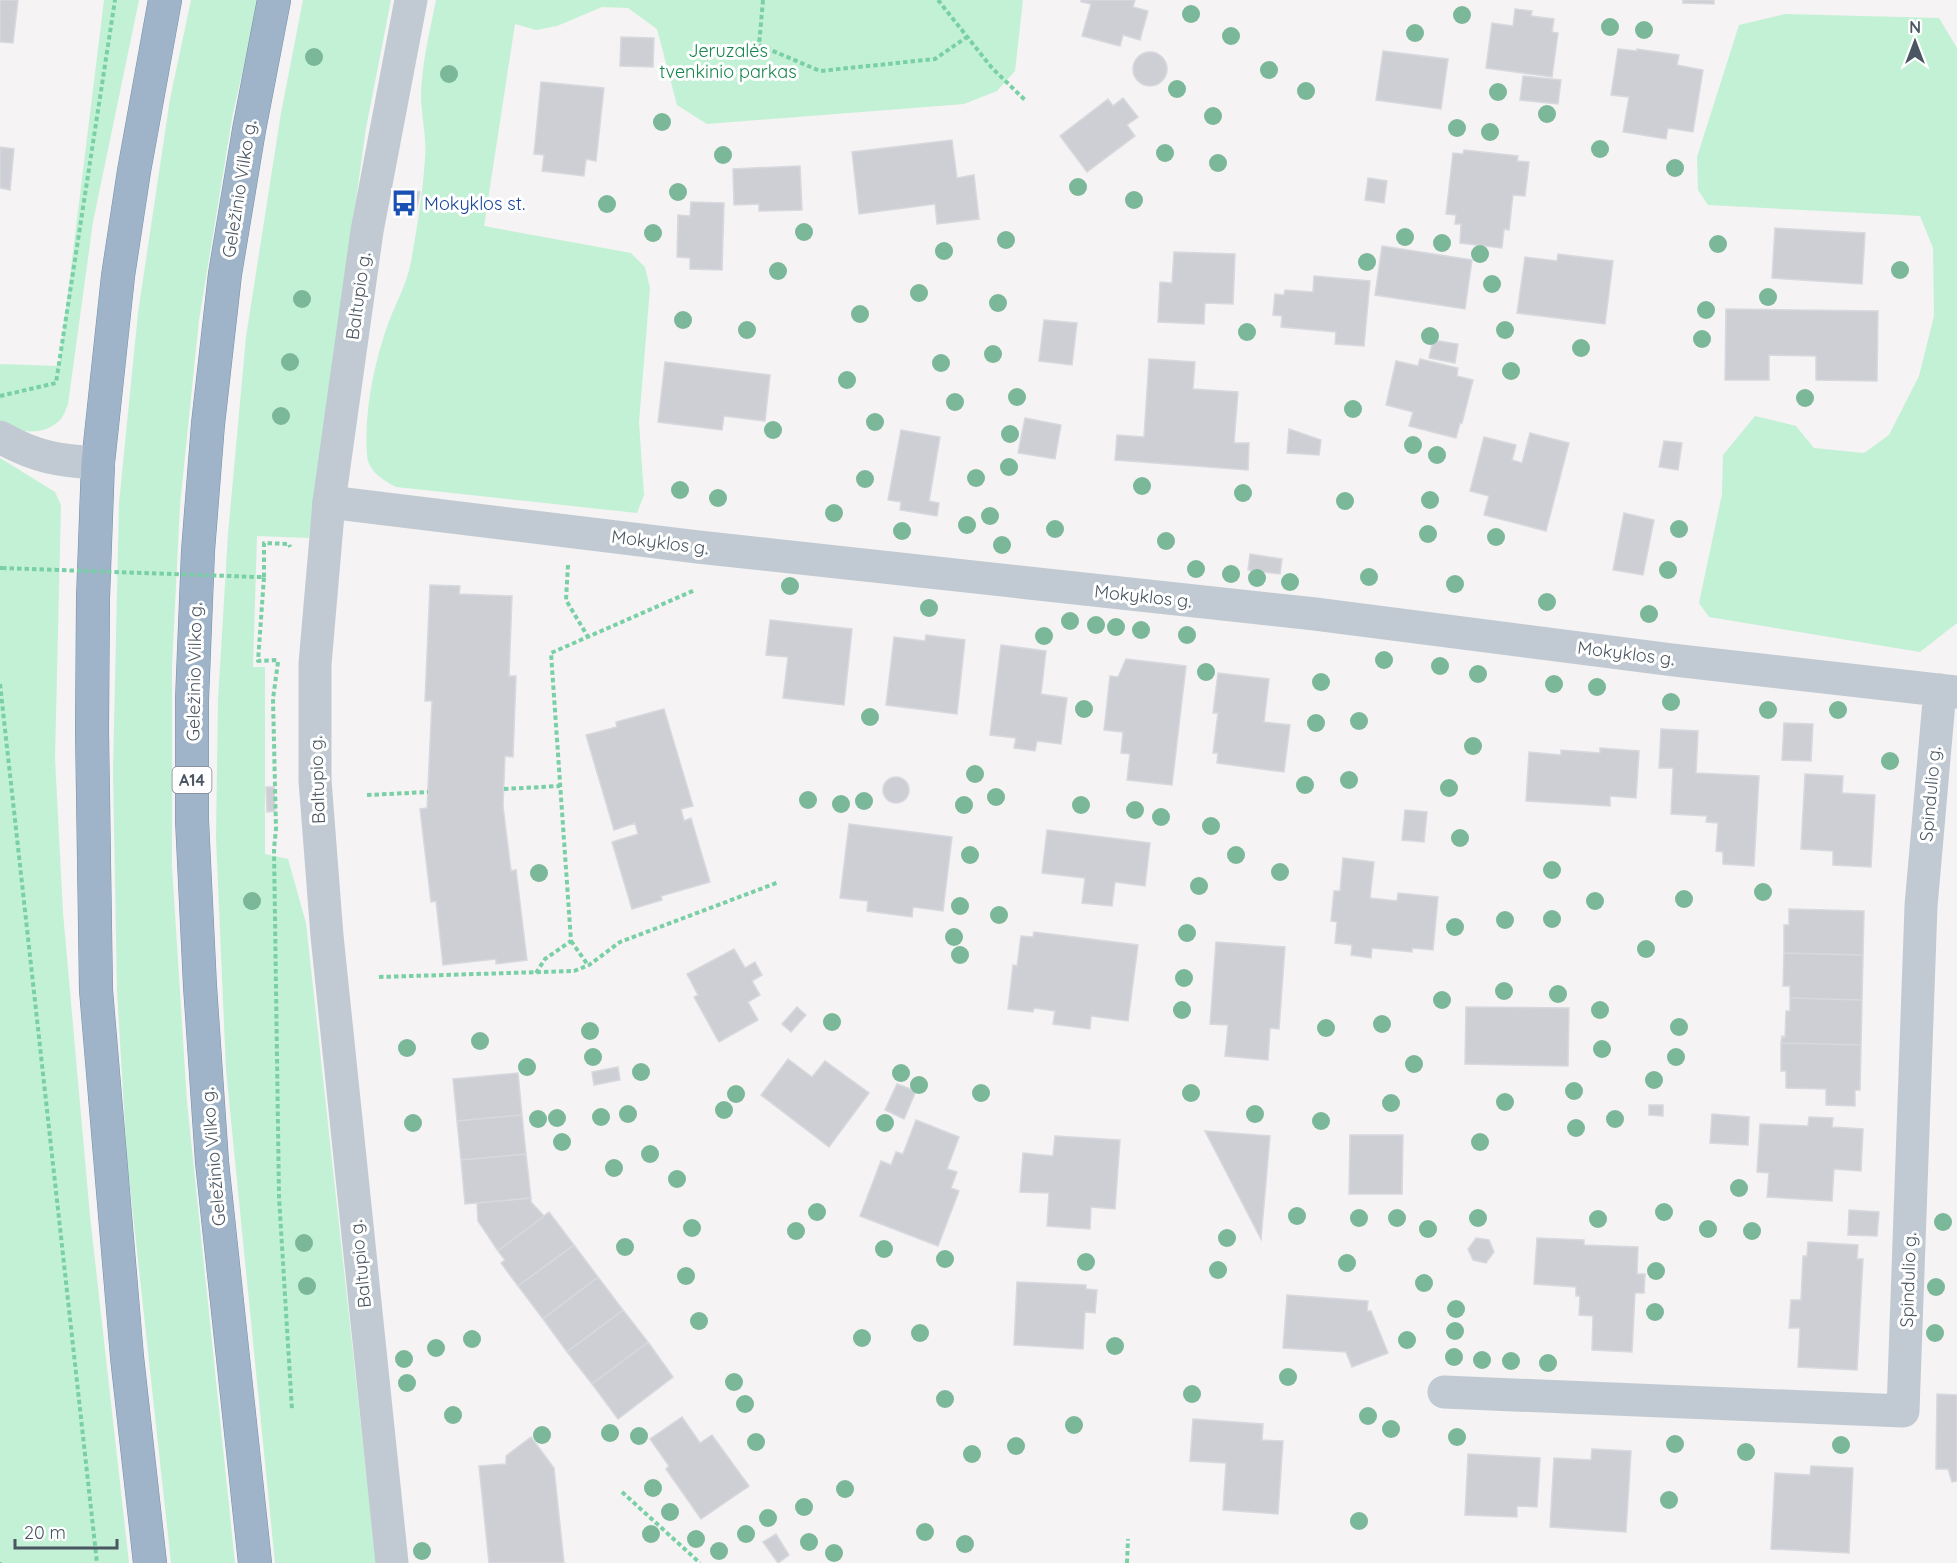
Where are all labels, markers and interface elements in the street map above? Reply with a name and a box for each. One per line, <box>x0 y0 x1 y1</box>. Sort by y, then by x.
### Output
north arrow <box>1885 12 1945 72</box>
text: N <box>1909 17 1921 37</box>
park label: Jeruzalės tvenkinio parkas <box>659 39 797 83</box>
street label: Geležinio Vilko g. <box>217 119 261 259</box>
bus stop icon: Mokyklos st. <box>389 188 419 218</box>
place label: Mokyklos st. <box>424 192 525 215</box>
street label: Baltupio g. <box>340 251 376 341</box>
street label: Mokyklos g. <box>610 525 710 559</box>
street label: Mokyklos g. <box>1093 579 1193 613</box>
street label: Geležinio Vilko g. <box>181 602 207 742</box>
street label: Mokyklos g. <box>1576 636 1676 670</box>
street label: Baltupio g. <box>304 736 330 824</box>
street label: Spindulio g. <box>1914 746 1946 842</box>
road number: A14 <box>172 767 212 793</box>
street label: Geležinio Vilko g. <box>195 1087 231 1227</box>
street label: Baltupio g. <box>344 1219 376 1309</box>
street label: Spindulio g. <box>1895 1232 1921 1328</box>
scale bar <box>15 1512 117 1550</box>
text: 20 m <box>24 1521 66 1544</box>

